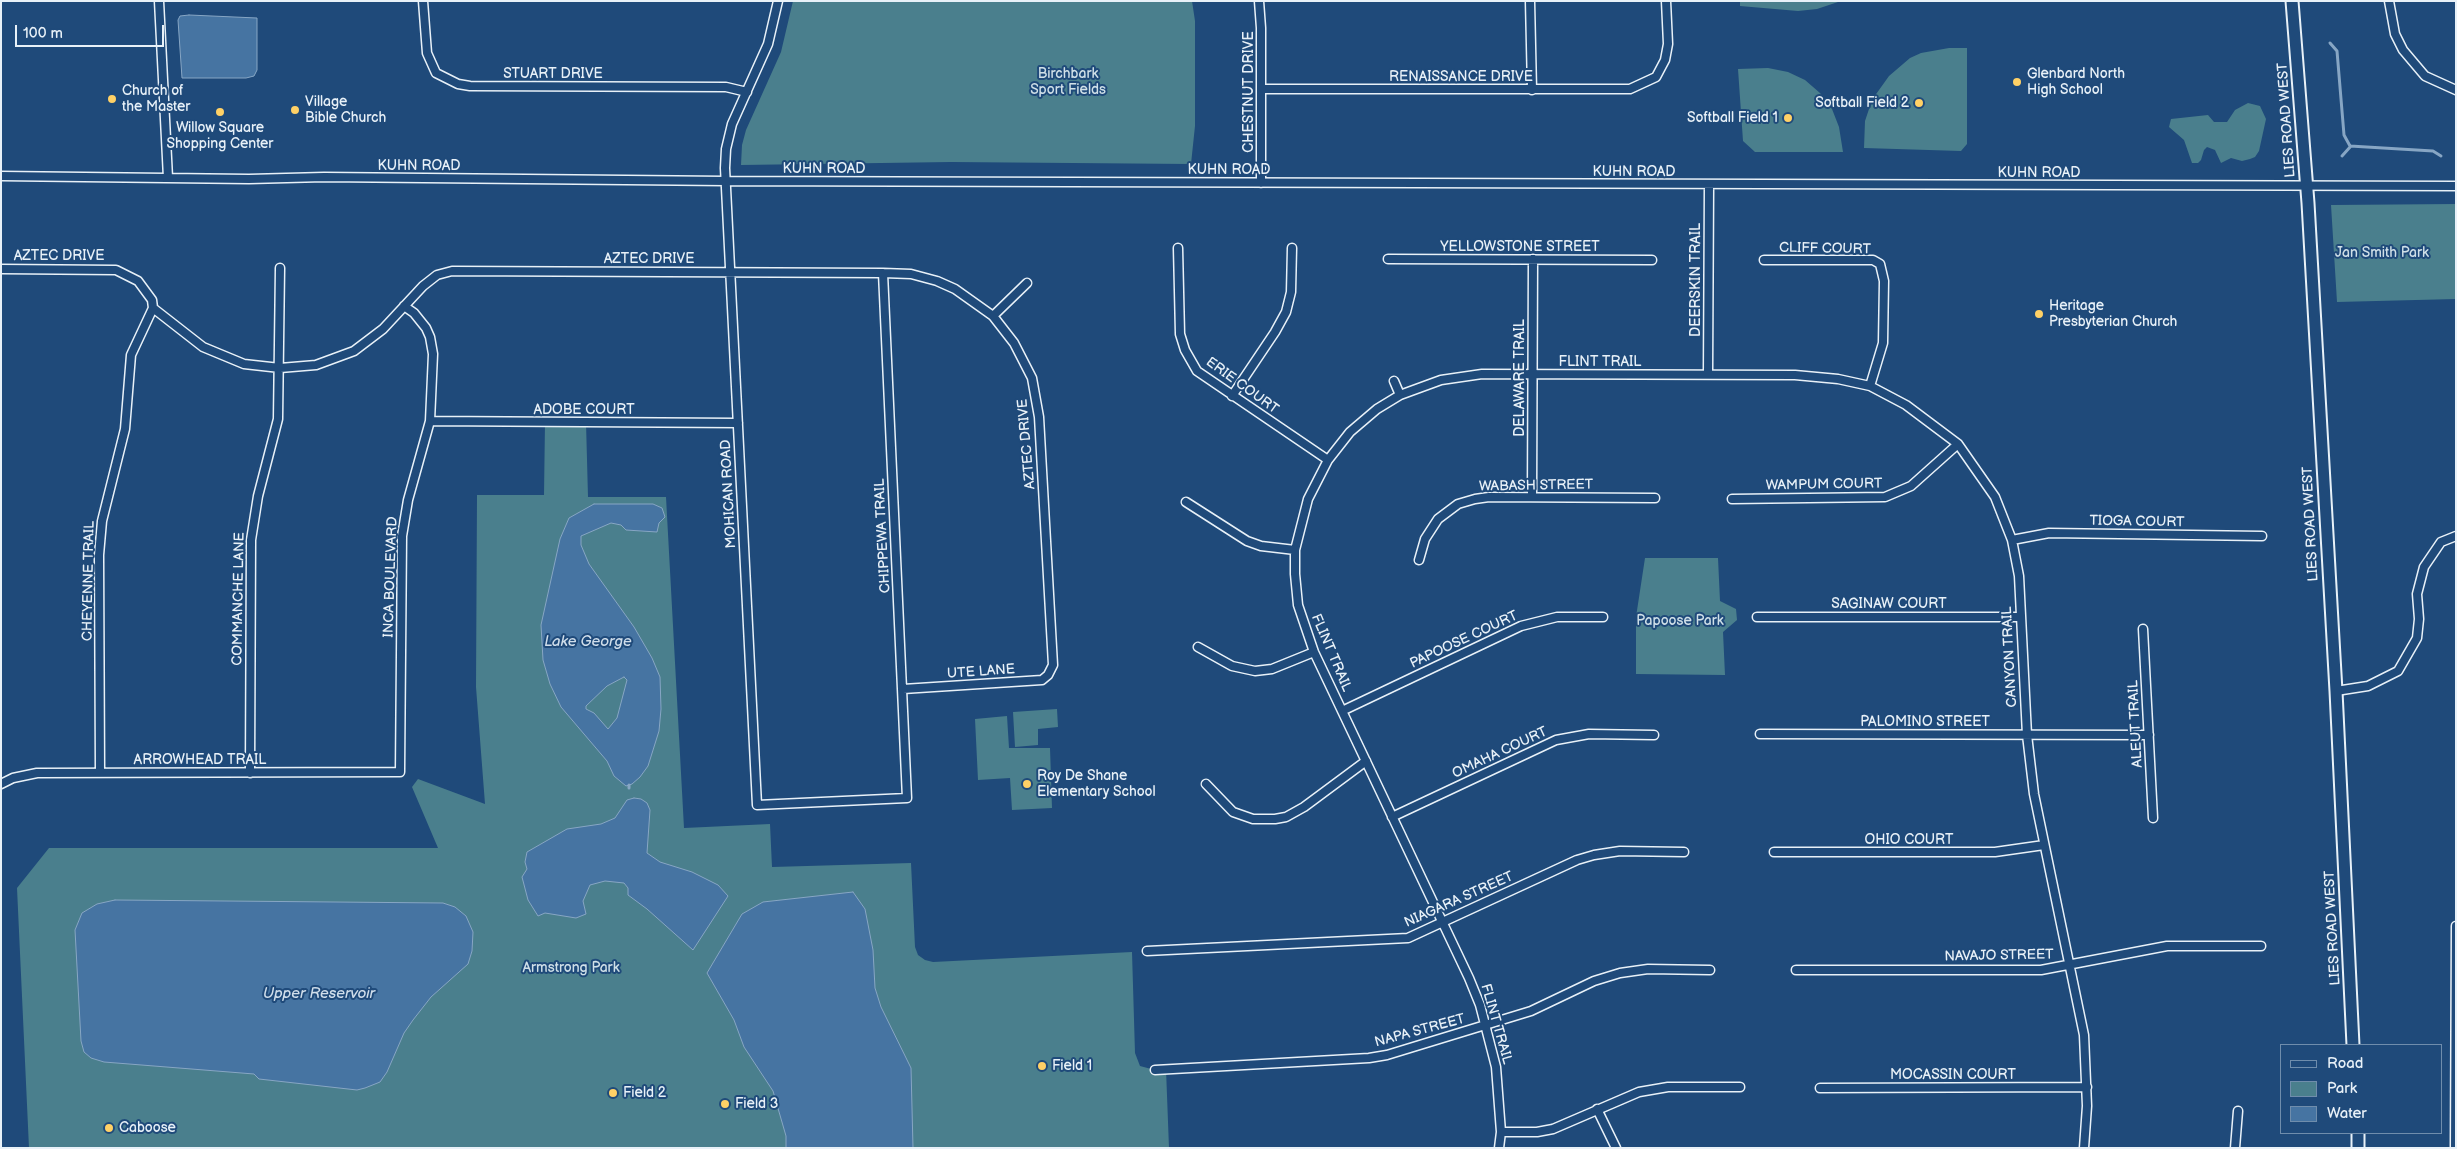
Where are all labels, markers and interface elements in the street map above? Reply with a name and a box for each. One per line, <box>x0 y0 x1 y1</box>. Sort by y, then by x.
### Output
scale bar <box>18 15 166 47</box>
text: 100 m <box>23 24 63 43</box>
street label: CHESTNUT DRIVE <box>1241 31 1257 153</box>
street label: LIES ROAD WEST <box>2275 62 2299 178</box>
street label: STUART DRIVE <box>503 66 603 82</box>
park label: Birchbark Sport Fields <box>1030 66 1106 98</box>
place label: Glenbard North High School <box>2027 66 2125 98</box>
street label: RENAISSANCE DRIVE <box>1389 69 1533 85</box>
marker: Glenbard North High School <box>2011 76 2023 88</box>
place label: Church of the Master <box>122 83 190 115</box>
marker: Church of the Master <box>106 93 118 105</box>
place label: Village Bible Church <box>305 94 386 126</box>
place label: Softball Field 2 <box>1815 95 1909 111</box>
marker: Softball Field 2 <box>1913 97 1925 109</box>
marker: Village Bible Church <box>289 104 301 116</box>
marker: Willow Square Shopping Center <box>214 106 226 118</box>
place label: Softball Field 1 <box>1687 110 1778 126</box>
marker: Softball Field 1 <box>1782 112 1794 124</box>
place label: Willow Square Shopping Center <box>167 120 273 152</box>
street label: KUHN ROAD <box>378 158 460 174</box>
street label: KUHN ROAD <box>783 161 865 177</box>
street label: KUHN ROAD <box>1188 162 1270 178</box>
street label: KUHN ROAD <box>1593 164 1675 180</box>
street label: KUHN ROAD <box>1998 165 2080 181</box>
street label: DEERSKIN TRAIL <box>1688 223 1704 337</box>
street label: YELLOWSTONE STREET <box>1440 239 1600 255</box>
street label: CLIFF COURT <box>1779 240 1871 258</box>
park label: Jan Smith Park <box>2335 245 2429 261</box>
street label: AZTEC DRIVE <box>14 248 104 264</box>
street label: AZTEC DRIVE <box>604 251 694 267</box>
place label: Heritage Presbyterian Church <box>2049 298 2177 331</box>
marker: Heritage Presbyterian Church <box>2033 308 2045 320</box>
street label: DELAWARE TRAIL <box>1512 319 1528 437</box>
street label: ERIE COURT <box>1202 354 1282 418</box>
street label: FLINT TRAIL <box>1559 354 1641 370</box>
street label: AZTEC DRIVE <box>1015 398 1039 490</box>
street label: ADOBE COURT <box>533 402 635 418</box>
street label: MOHICAN ROAD <box>718 439 740 549</box>
street label: LIES ROAD WEST <box>2300 466 2322 582</box>
street label: WAMPUM COURT <box>1766 476 1882 494</box>
street label: WABASH STREET <box>1479 477 1593 495</box>
street label: CHIPPEWA TRAIL <box>872 478 894 594</box>
street label: TIOGA COURT <box>2089 513 2185 531</box>
street label: INCA BOULEVARD <box>380 516 402 638</box>
street label: CHEYENNE TRAIL <box>80 521 98 641</box>
street label: COMMANCHE LANE <box>229 532 249 666</box>
street label: SAGINAW COURT <box>1831 596 1947 612</box>
street label: CANYON TRAIL <box>1999 606 2021 708</box>
street label: PAPOOSE COURT <box>1407 608 1521 672</box>
street label: FLINT TRAIL <box>1307 612 1355 694</box>
park label: Papoose Park <box>1636 613 1724 629</box>
water label: Lake George <box>544 633 632 651</box>
street label: UTE LANE <box>946 661 1016 683</box>
street label: ALEUT TRAIL <box>2125 680 2147 768</box>
street label: PALOMINO STREET <box>1860 714 1990 730</box>
street label: OMAHA COURT <box>1450 724 1550 782</box>
street label: ARROWHEAD TRAIL <box>134 752 266 768</box>
place label: Roy De Shane Elementary School <box>1037 768 1156 800</box>
marker: Roy De Shane Elementary School <box>1021 778 1033 790</box>
street label: OHIO COURT <box>1865 832 1953 848</box>
street label: NIAGARA STREET <box>1402 868 1516 932</box>
street label: LIES ROAD WEST <box>2322 870 2344 986</box>
street label: NAVAJO STREET <box>1944 947 2054 965</box>
park label: Armstrong Park <box>523 960 619 976</box>
street label: FLINT TRAIL <box>1477 982 1515 1066</box>
water label: Upper Reservoir <box>263 985 375 1003</box>
street label: NAPA STREET <box>1373 1011 1467 1051</box>
legend <box>2280 1044 2442 1134</box>
text: Road <box>2327 1054 2363 1073</box>
place label: Field 1 <box>1052 1058 1092 1074</box>
marker: Field 1 <box>1036 1060 1048 1072</box>
street label: MOCASSIN COURT <box>1890 1067 2016 1083</box>
text: Park <box>2327 1079 2357 1098</box>
place label: Field 2 <box>623 1085 666 1101</box>
marker: Field 2 <box>607 1087 619 1099</box>
place label: Field 3 <box>735 1096 778 1112</box>
marker: Field 3 <box>719 1098 731 1110</box>
text: Water <box>2327 1104 2367 1123</box>
place label: Caboose <box>119 1120 176 1136</box>
marker: Caboose <box>103 1122 115 1134</box>

